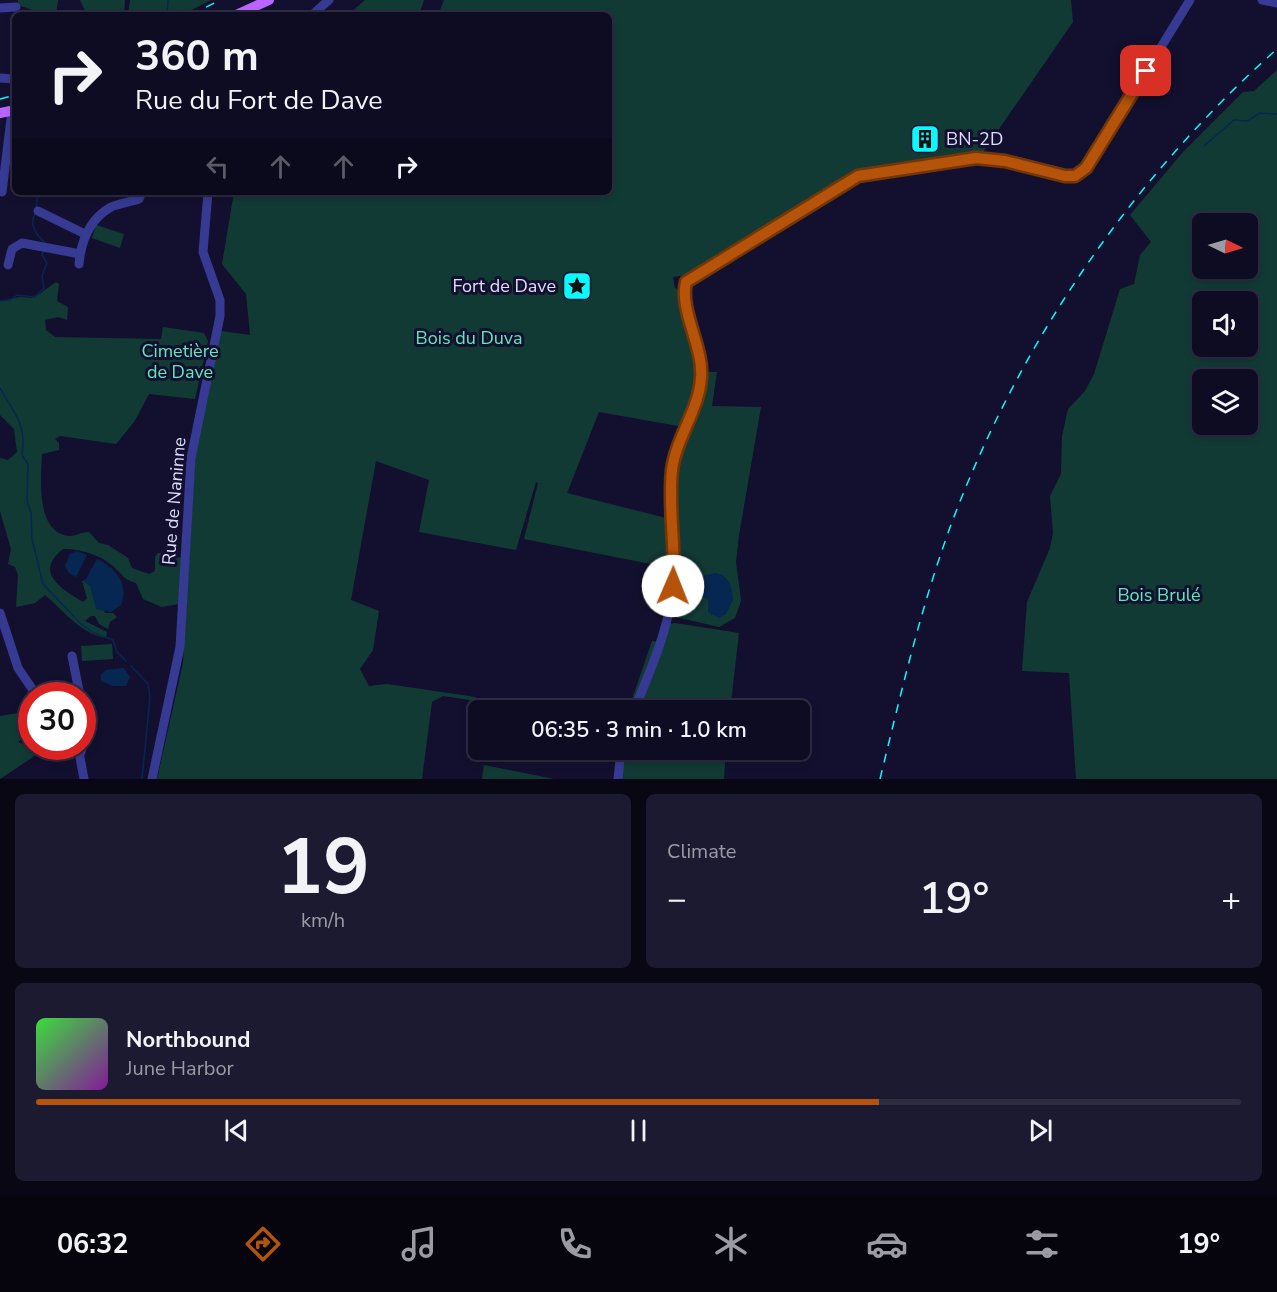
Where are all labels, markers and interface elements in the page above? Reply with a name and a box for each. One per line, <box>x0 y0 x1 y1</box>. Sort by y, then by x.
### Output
text: 360 m <box>135 28 259 85</box>
icon: right <box>36 36 114 114</box>
pin <box>1120 45 1171 96</box>
icon: arrive <box>1129 54 1162 87</box>
text: Rue du Fort de Dave <box>135 82 383 119</box>
building icon: BN-2D <box>909 123 941 155</box>
place label: BN-2D <box>946 127 1003 151</box>
icon: left <box>201 150 234 183</box>
icon: ahead <box>264 150 297 183</box>
icon: ahead <box>327 150 360 183</box>
icon: right <box>390 150 423 183</box>
north arrow <box>1192 213 1258 279</box>
map controls <box>1192 213 1258 435</box>
place icon: Fort de Dave <box>561 270 593 302</box>
place label: Fort de Dave <box>452 274 556 298</box>
button: sound <box>1192 291 1258 357</box>
park label: Bois du Duva <box>416 326 522 350</box>
park label: Cimetière de Dave <box>141 339 219 384</box>
button: layers <box>1192 369 1258 435</box>
street label: Rue de Naninne <box>156 436 192 566</box>
position arrow <box>641 554 705 618</box>
park label: Bois Brulé <box>1117 583 1201 607</box>
speed limit sign: 30 <box>18 682 96 760</box>
text: 06:35 · 3 min · 1.0 km <box>531 715 747 745</box>
text: 19 <box>276 814 370 921</box>
text: Climate <box>667 838 736 865</box>
text: 19° <box>919 868 989 929</box>
text: − <box>667 877 687 922</box>
text: + <box>1221 877 1241 922</box>
text: km/h <box>301 907 345 934</box>
text: Northbound <box>126 1025 250 1055</box>
text: June Harbor <box>126 1055 234 1082</box>
icon: previous <box>220 1114 253 1147</box>
icon: pause <box>622 1114 655 1147</box>
icon: next <box>1024 1114 1057 1147</box>
icon: directions <box>242 1223 284 1265</box>
icon: music <box>398 1223 440 1265</box>
icon: phone <box>554 1223 596 1265</box>
icon: climate <box>710 1223 752 1265</box>
icon: car <box>866 1223 908 1265</box>
icon: filters <box>1021 1223 1063 1265</box>
text: 06:32 <box>57 1226 128 1263</box>
text: 19° <box>1177 1226 1220 1263</box>

